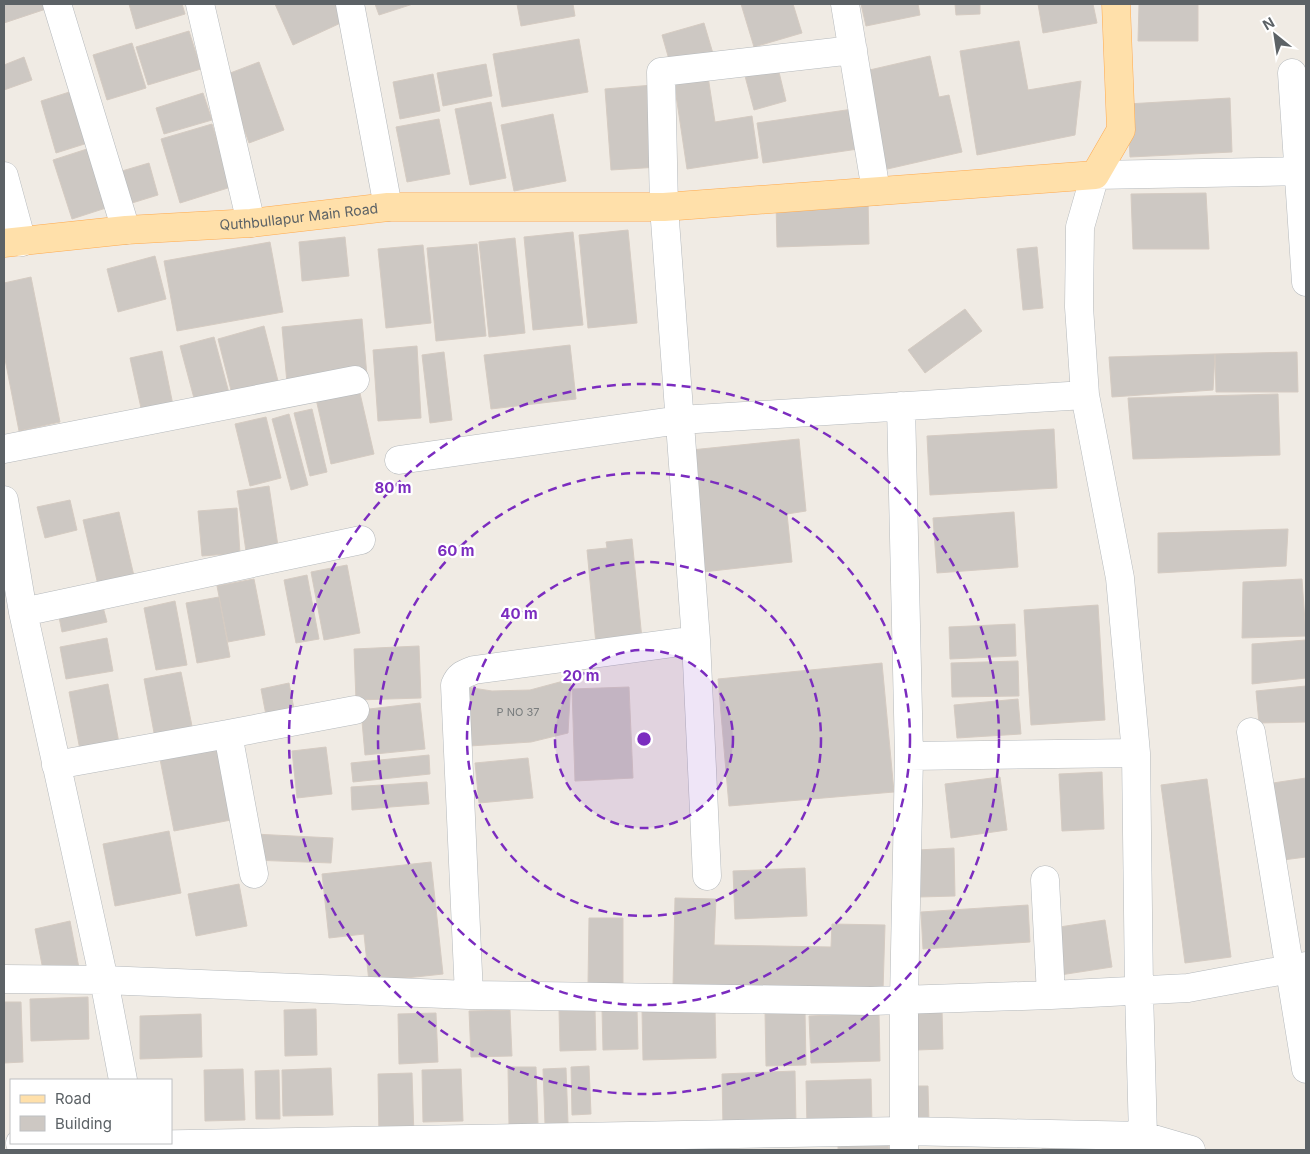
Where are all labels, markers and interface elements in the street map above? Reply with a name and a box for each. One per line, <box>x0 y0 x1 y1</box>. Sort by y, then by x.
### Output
north arrow <box>1250 10 1300 60</box>
text: N <box>1259 13 1277 33</box>
street label: Quthbullapur Main Road <box>219 199 379 233</box>
text: 80 m <box>374 478 412 497</box>
text: 60 m <box>437 541 475 560</box>
text: 40 m <box>500 604 538 623</box>
text: 20 m <box>563 666 599 685</box>
house number: P NO 37 <box>497 705 539 719</box>
centre of rings <box>635 730 653 748</box>
legend <box>10 1079 172 1144</box>
text: Road <box>55 1089 91 1108</box>
text: Building <box>55 1114 112 1133</box>

